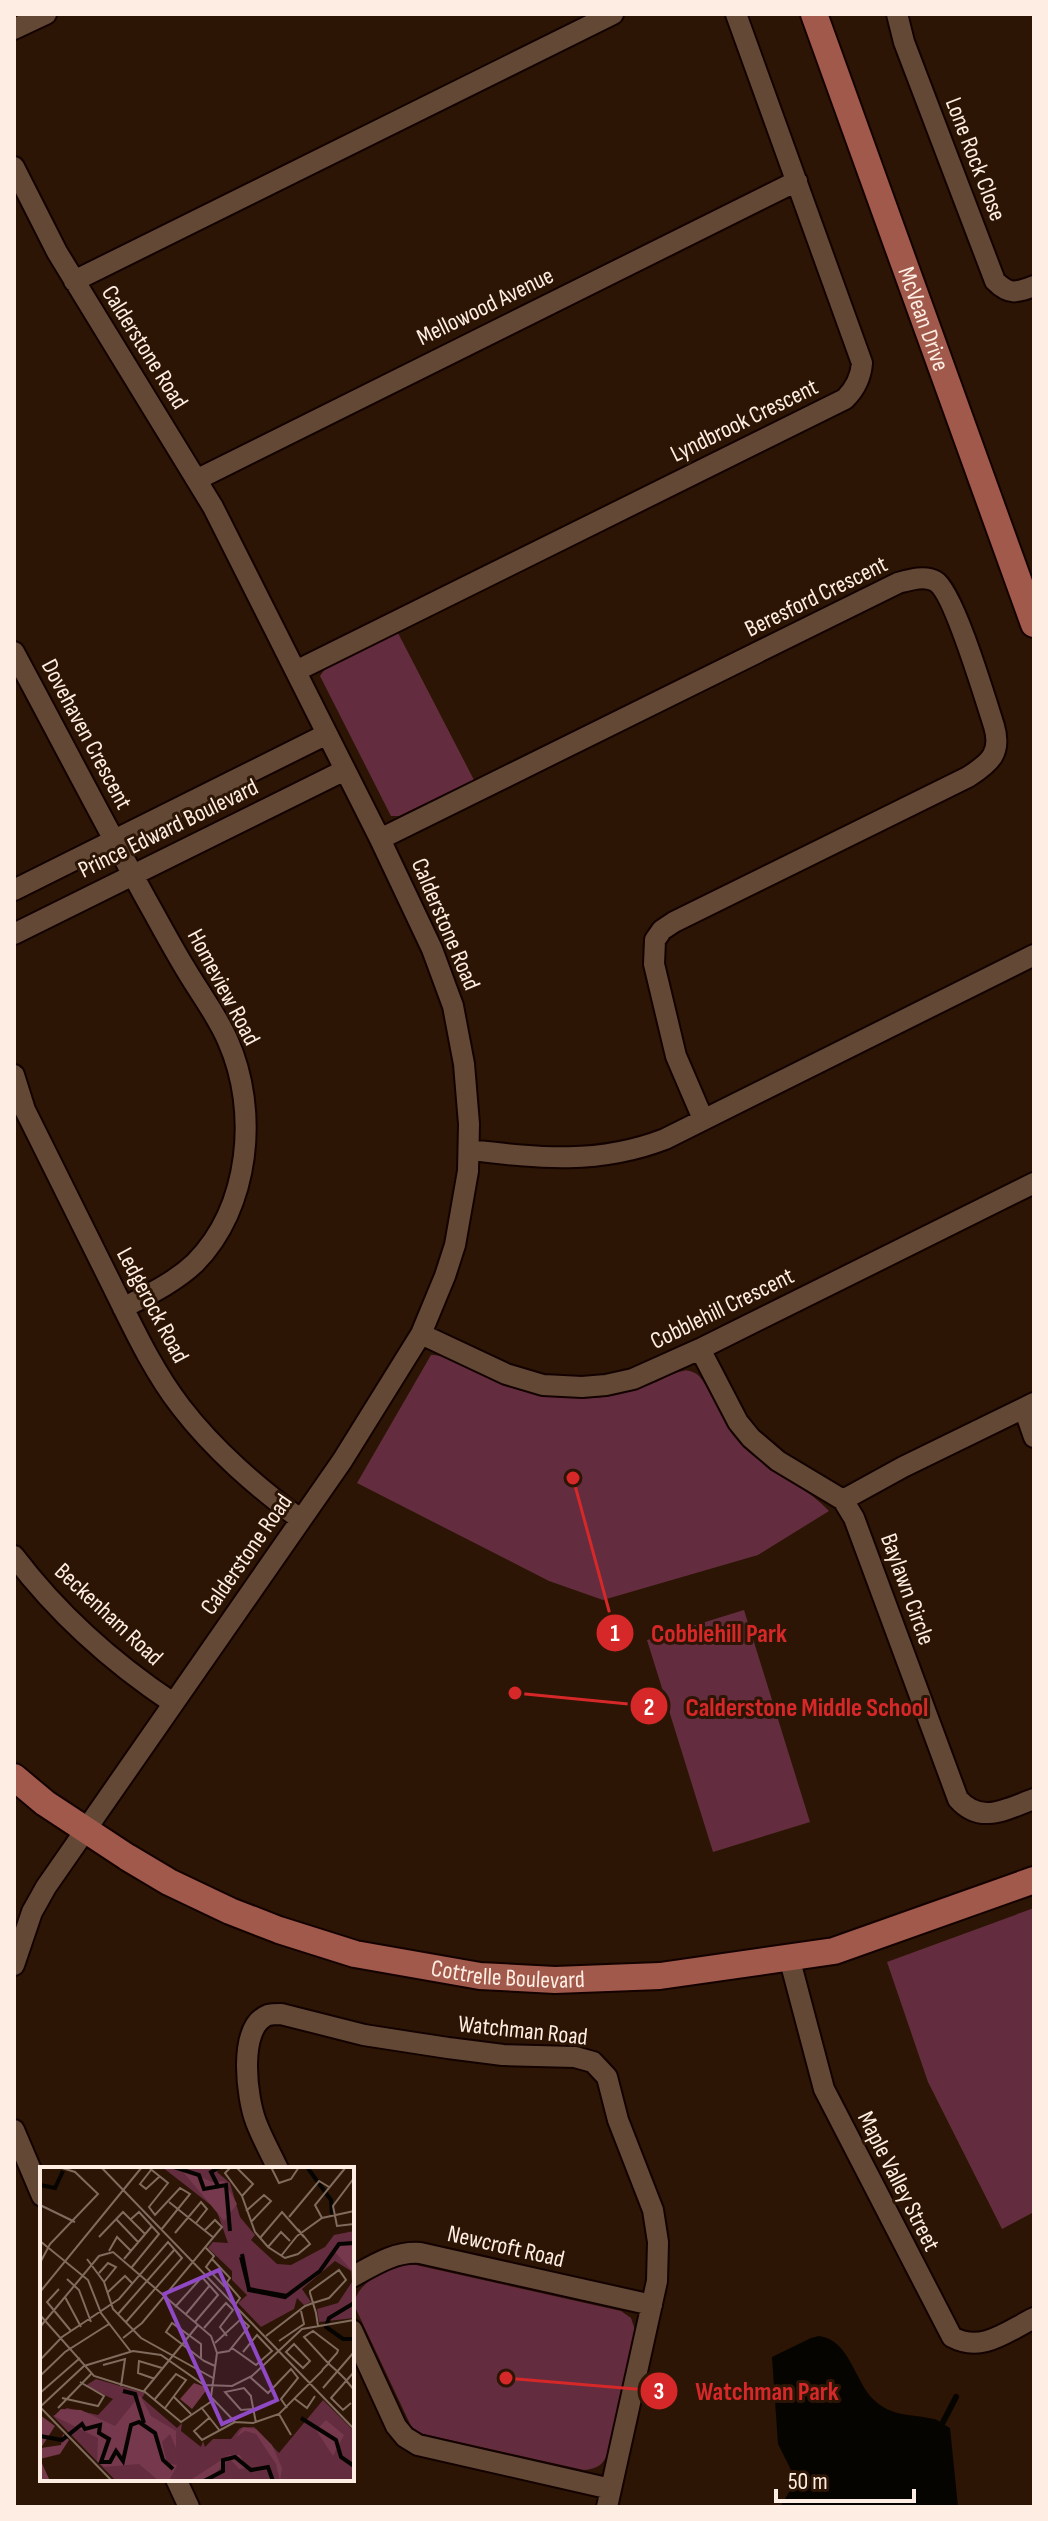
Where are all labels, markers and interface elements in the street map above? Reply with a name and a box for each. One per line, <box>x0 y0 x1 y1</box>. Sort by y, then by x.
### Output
street label: Lone Rock Close <box>939 93 1012 225</box>
street label: Mellowood Avenue <box>412 261 558 352</box>
street label: McVean Drive <box>891 263 956 375</box>
street label: Calderstone Road <box>95 280 194 415</box>
street label: Lyndbrook Crescent <box>666 372 823 469</box>
street label: Beresford Crescent <box>740 549 892 643</box>
street label: Dovehaven Crescent <box>35 654 138 814</box>
street label: Prince Edward Boulevard <box>74 772 263 885</box>
street label: Calderstone Road <box>405 854 486 995</box>
street label: Homeview Road <box>181 924 266 1050</box>
street label: Ledgerock Road <box>110 1243 195 1368</box>
street label: Cobblehill Crescent <box>646 1261 799 1356</box>
street label: Calderstone Road <box>194 1488 299 1620</box>
street label: Baylawn Circle <box>874 1529 941 1649</box>
street label: Beckenham Road <box>49 1557 169 1672</box>
callout: Cobblehill Park <box>595 1608 803 1658</box>
text: 1 <box>610 1619 620 1648</box>
text: Cobblehill Park <box>651 1619 787 1650</box>
callout: Calderstone Middle School <box>629 1681 944 1731</box>
text: 2 <box>644 1693 654 1722</box>
text: Calderstone Middle School <box>686 1693 928 1724</box>
street label: Cottrelle Boulevard <box>429 1954 585 1995</box>
street label: Watchman Road <box>457 2009 589 2052</box>
street label: Maple Valley Street <box>851 2107 946 2256</box>
inset map <box>40 2167 354 2481</box>
street label: Newcroft Road <box>445 2219 567 2274</box>
callout: Watchman Park <box>639 2366 855 2416</box>
text: 3 <box>654 2377 664 2406</box>
text: Watchman Park <box>695 2377 839 2408</box>
scale bar <box>776 2453 914 2503</box>
text: 50 m <box>788 2467 828 2496</box>

